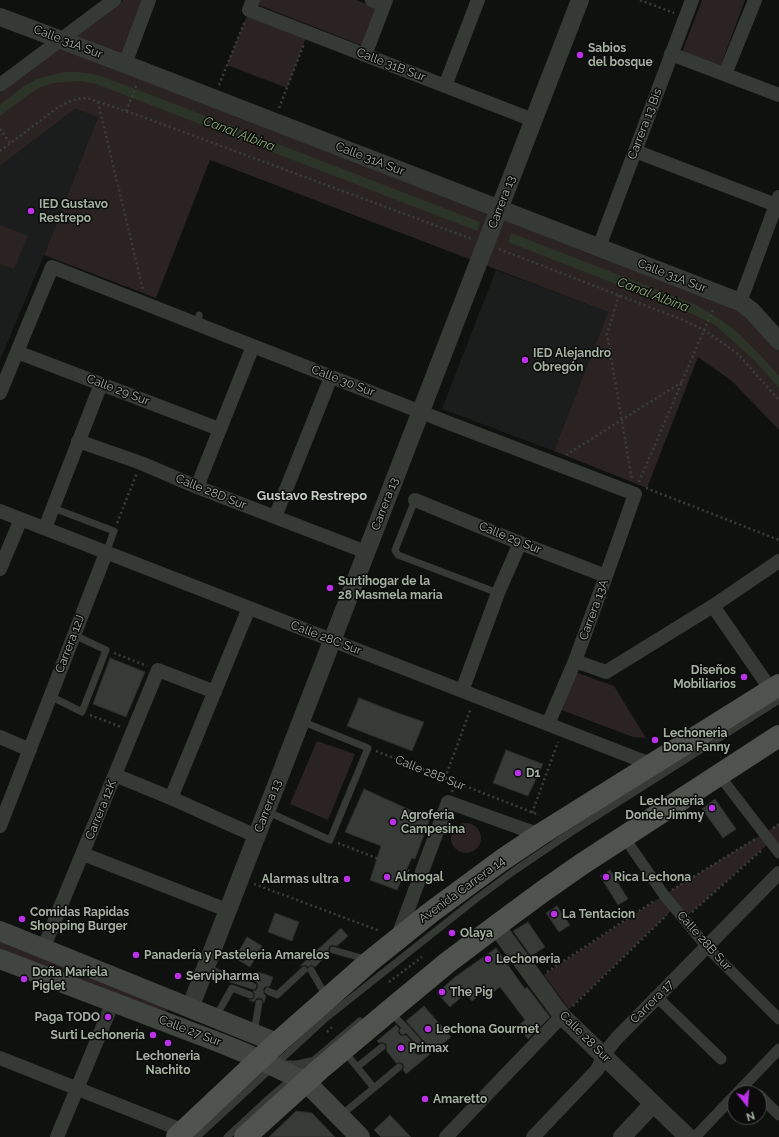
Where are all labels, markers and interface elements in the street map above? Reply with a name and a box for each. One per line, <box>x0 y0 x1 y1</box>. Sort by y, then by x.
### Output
street label: Calle 31A Sur <box>31 22 105 62</box>
place label: Sabios del bosque <box>588 41 653 69</box>
street label: Calle 31B Sur <box>355 45 427 85</box>
marker: Sabios del bosque <box>575 50 585 60</box>
street label: Carrera 13 Bis <box>625 86 665 162</box>
water label: Canal Albina <box>201 113 277 155</box>
street label: Calle 31A Sur <box>333 139 407 179</box>
street label: Carrera 13 <box>485 174 519 230</box>
place label: IED Gustavo Restrepo <box>39 197 108 225</box>
marker: IED Gustavo Restrepo <box>26 206 36 216</box>
street label: Calle 31A Sur <box>635 256 709 296</box>
water label: Canal Albina <box>615 274 691 316</box>
place label: IED Alejandro Obregón <box>533 346 611 374</box>
marker: IED Alejandro Obregón <box>520 355 530 365</box>
street label: Calle 30 Sur <box>309 362 377 400</box>
street label: Calle 29 Sur <box>84 371 152 409</box>
street label: Calle 28D Sur <box>174 471 248 513</box>
street label: Carrera 13 <box>368 476 402 532</box>
district label: Gustavo Restrepo <box>257 488 367 504</box>
street label: Calle 29 Sur <box>477 519 543 557</box>
place label: Surtihogar de la 28 Masmela maria <box>338 574 443 602</box>
street label: Carrera 13A <box>576 578 612 642</box>
marker: Surtihogar de la 28 Masmela maria <box>325 583 335 593</box>
street label: Carrera 12J <box>52 613 88 675</box>
street label: Calle 28C Sur <box>289 618 363 658</box>
place label: Diseños Mobiliarios <box>673 663 736 691</box>
marker: Diseños Mobiliarios <box>739 672 749 682</box>
place label: Lechoneria Dona Fanny <box>663 726 730 754</box>
marker: Lechoneria Dona Fanny <box>650 735 660 745</box>
street label: Calle 28B Sur <box>393 752 467 794</box>
place label: D1 <box>526 766 541 780</box>
marker: D1 <box>513 768 523 778</box>
street label: Carrera 12K <box>83 778 119 842</box>
street label: Carrera 13 <box>251 778 285 834</box>
place label: Lechoneria Donde Jimmy <box>625 794 704 822</box>
marker: Lechoneria Donde Jimmy <box>707 803 717 813</box>
place label: Agroferia Campesina <box>401 808 465 836</box>
marker: Agroferia Campesina <box>388 817 398 827</box>
street label: Avenida Carrera 14 <box>416 854 508 926</box>
place label: Almogal <box>395 870 444 884</box>
place label: Rica Lechona <box>614 870 691 884</box>
place label: Alarmas ultra <box>262 872 339 886</box>
marker: Almogal <box>382 872 392 882</box>
marker: Rica Lechona <box>601 872 611 882</box>
marker: Alarmas ultra <box>342 874 352 884</box>
place label: Comidas Rapidas Shopping Burger <box>30 905 129 933</box>
place label: La Tentacion <box>562 907 635 921</box>
marker: La Tentacion <box>549 909 559 919</box>
street label: Calle 28B Sur <box>674 909 734 973</box>
marker: Comidas Rapidas Shopping Burger <box>17 914 27 924</box>
place label: Olaya <box>460 926 493 940</box>
marker: Olaya <box>447 928 457 938</box>
place label: Panadería y Pasteleria Amarelos <box>144 948 330 962</box>
marker: Panadería y Pasteleria Amarelos <box>131 950 141 960</box>
place label: Lechoneria <box>496 952 560 966</box>
marker: Lechoneria <box>483 954 493 964</box>
place label: Doña Mariela Piglet <box>32 965 108 993</box>
place label: Servipharma <box>186 969 259 983</box>
marker: Servipharma <box>173 971 183 981</box>
marker: Doña Mariela Piglet <box>19 974 29 984</box>
street label: Carrera 17 <box>627 977 677 1027</box>
place label: The Pig <box>450 985 493 999</box>
marker: The Pig <box>437 987 447 997</box>
street label: Calle 28 Sur <box>556 1008 614 1066</box>
place label: Paga TODO <box>34 1010 100 1024</box>
marker: Paga TODO <box>103 1012 113 1022</box>
street label: Calle 27 Sur <box>157 1012 223 1050</box>
place label: Lechona Gourmet <box>436 1022 539 1036</box>
marker: Lechona Gourmet <box>423 1024 433 1034</box>
place label: Surti Lechonería <box>51 1028 145 1042</box>
marker: Surti Lechonería <box>148 1030 158 1040</box>
marker: Lechoneria Nachito <box>163 1038 173 1048</box>
place label: Primax <box>409 1041 449 1055</box>
marker: Primax <box>396 1043 406 1053</box>
place label: Lechoneria Nachito <box>136 1049 200 1077</box>
north arrow <box>727 1085 767 1125</box>
place label: Amaretto <box>433 1092 487 1106</box>
marker: Amaretto <box>420 1094 430 1104</box>
text: N <box>744 1109 756 1123</box>

